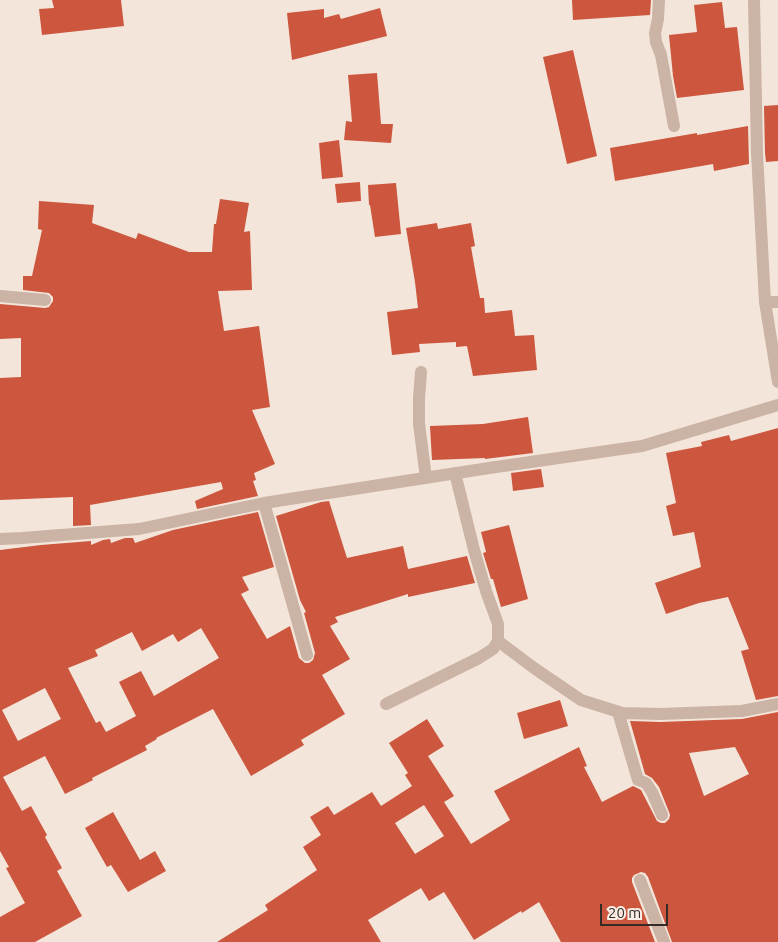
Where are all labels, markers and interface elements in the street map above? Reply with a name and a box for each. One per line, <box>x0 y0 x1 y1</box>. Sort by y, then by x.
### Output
scale bar <box>603 894 670 926</box>
text: 20 m <box>608 904 641 921</box>

